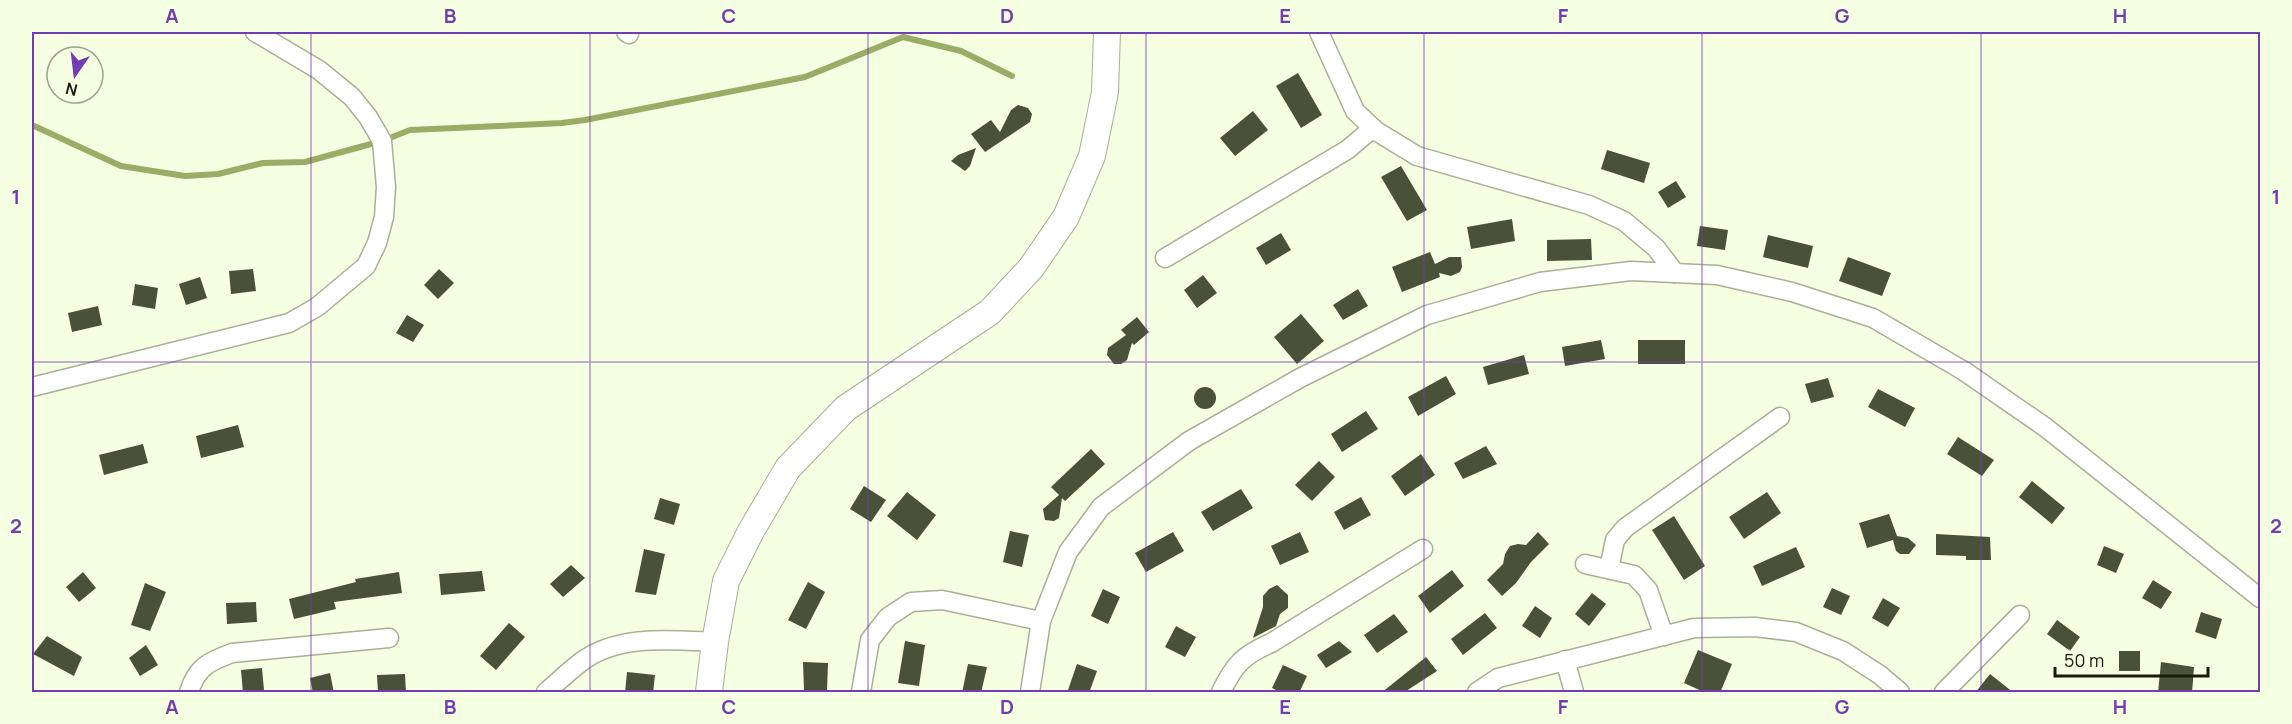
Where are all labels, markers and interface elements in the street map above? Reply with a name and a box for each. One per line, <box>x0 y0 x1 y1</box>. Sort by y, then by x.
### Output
text: A <box>165 2 179 29</box>
text: B <box>444 2 457 29</box>
text: C <box>722 2 736 29</box>
text: D <box>1000 2 1014 29</box>
text: E <box>1279 2 1291 29</box>
text: F <box>1558 2 1569 29</box>
text: G <box>1835 2 1850 29</box>
text: H <box>2113 2 2127 29</box>
north arrow <box>45 45 105 105</box>
text: N <box>63 77 80 102</box>
text: 1 <box>12 183 20 210</box>
text: 1 <box>2272 183 2280 210</box>
text: 2 <box>10 512 22 539</box>
text: 2 <box>2270 512 2282 539</box>
scale bar <box>2055 640 2208 678</box>
text: 50 m <box>2064 648 2104 672</box>
text: A <box>165 693 179 720</box>
text: B <box>444 693 457 720</box>
text: C <box>722 693 736 720</box>
text: D <box>1000 693 1014 720</box>
text: E <box>1279 693 1291 720</box>
text: F <box>1558 693 1569 720</box>
text: G <box>1835 693 1850 720</box>
text: H <box>2113 693 2127 720</box>

